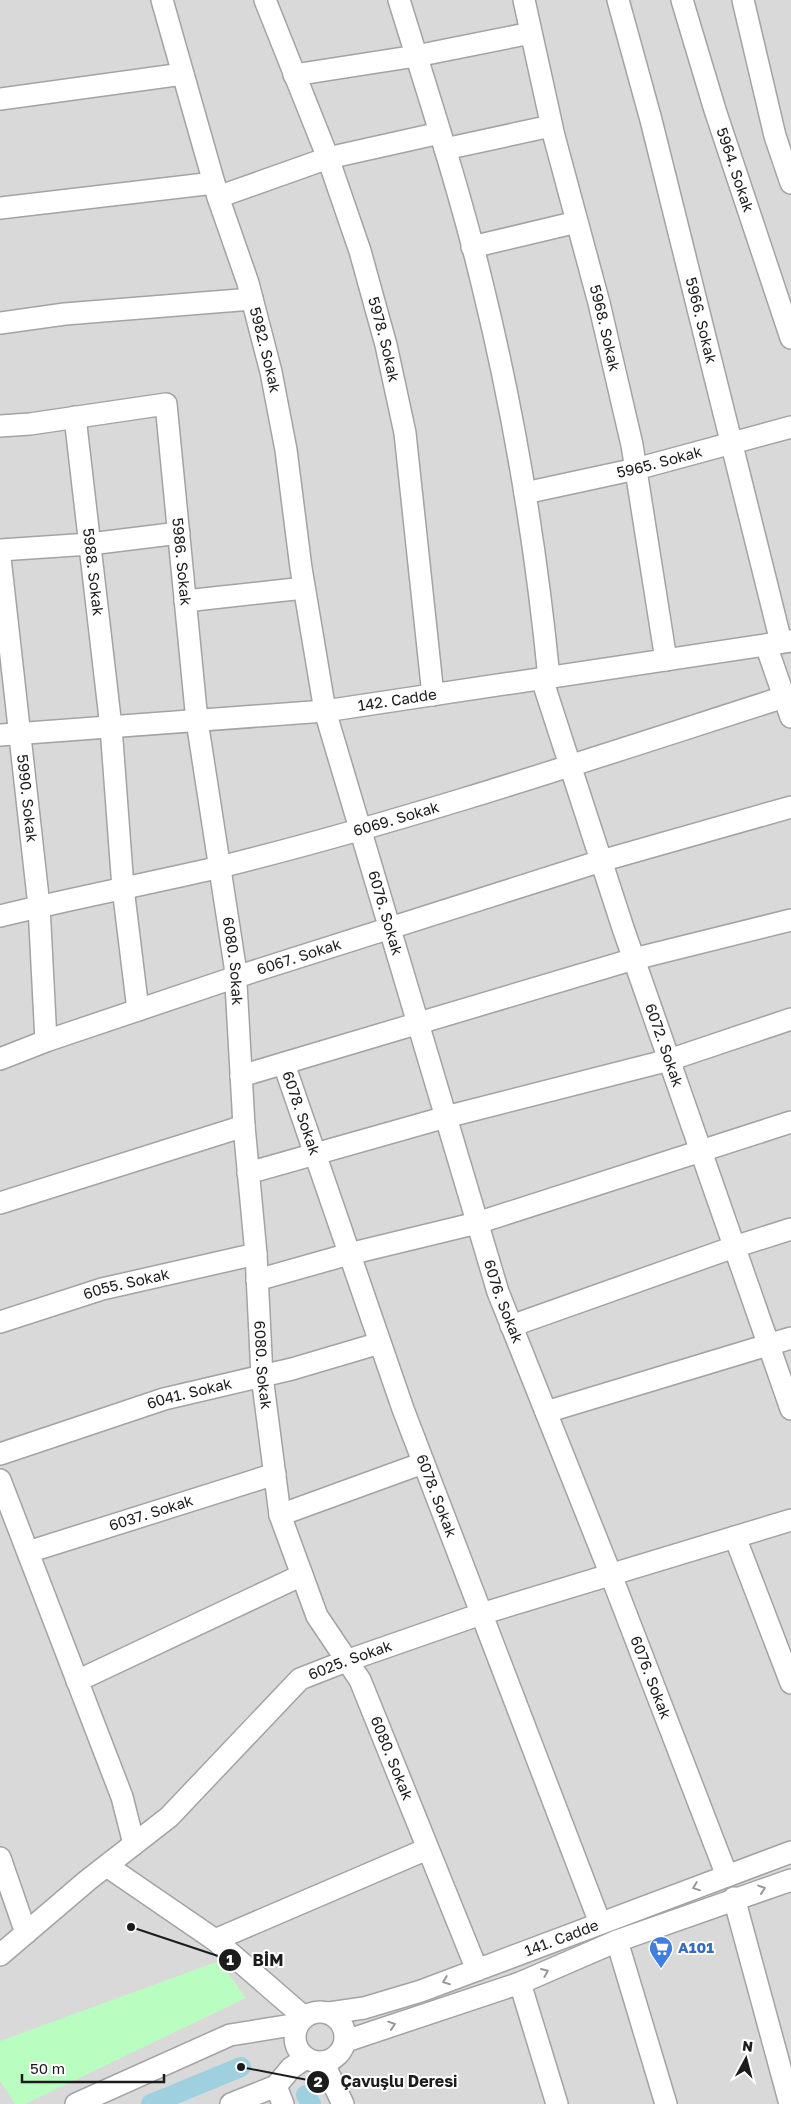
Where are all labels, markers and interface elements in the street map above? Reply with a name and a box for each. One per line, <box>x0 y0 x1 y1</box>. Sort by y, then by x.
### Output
street label: 5964. Sokak <box>713 125 759 215</box>
street label: 5966. Sokak <box>683 275 721 366</box>
street label: 5968. Sokak <box>587 283 625 373</box>
street label: 5978. Sokak <box>365 295 404 384</box>
street label: 5982. Sokak <box>247 305 285 395</box>
street label: 5965. Sokak <box>615 441 705 481</box>
street label: 5986. Sokak <box>169 517 196 607</box>
street label: 5988. Sokak <box>80 527 108 617</box>
street label: 142. Cadde <box>357 684 438 714</box>
street label: 5990. Sokak <box>14 753 42 844</box>
street label: 6069. Sokak <box>351 797 442 839</box>
street label: 6076. Sokak <box>365 868 407 958</box>
street label: 6080. Sokak <box>220 916 247 1006</box>
street label: 6067. Sokak <box>254 934 344 978</box>
street label: 6072. Sokak <box>642 1001 688 1090</box>
street label: 6078. Sokak <box>279 1068 325 1158</box>
street label: 6076. Sokak <box>481 1257 528 1346</box>
street label: 6055. Sokak <box>81 1264 171 1303</box>
street label: 6080. Sokak <box>251 1320 276 1411</box>
street label: 6041. Sokak <box>144 1373 234 1412</box>
street label: 6078. Sokak <box>413 1451 462 1540</box>
street label: 6037. Sokak <box>106 1490 196 1534</box>
street label: 6076. Sokak <box>627 1633 676 1722</box>
street label: 6025. Sokak <box>305 1636 395 1683</box>
street label: 6080. Sokak <box>367 1713 418 1803</box>
one-way arrow <box>692 1881 701 1892</box>
one-way arrow <box>758 1885 766 1895</box>
street label: 141. Cadde <box>522 1915 601 1959</box>
supermarket icon: A101 <box>648 1935 674 1969</box>
place label: A101 <box>678 1938 714 1956</box>
callout: BİM <box>217 1944 293 1975</box>
text: 1 <box>226 1950 234 1968</box>
text: BİM <box>253 1950 283 1970</box>
one-way arrow <box>540 1968 549 1979</box>
one-way arrow <box>442 1975 451 1985</box>
one-way arrow <box>387 2021 395 2031</box>
north arrow <box>721 2034 771 2084</box>
text: N <box>741 2037 754 2055</box>
scale bar <box>22 2052 165 2084</box>
text: 50 m <box>30 2059 65 2077</box>
callout: Çavuşlu Deresi <box>305 2066 467 2097</box>
text: Çavuşlu Deresi <box>340 2071 458 2091</box>
text: 2 <box>313 2072 323 2090</box>

